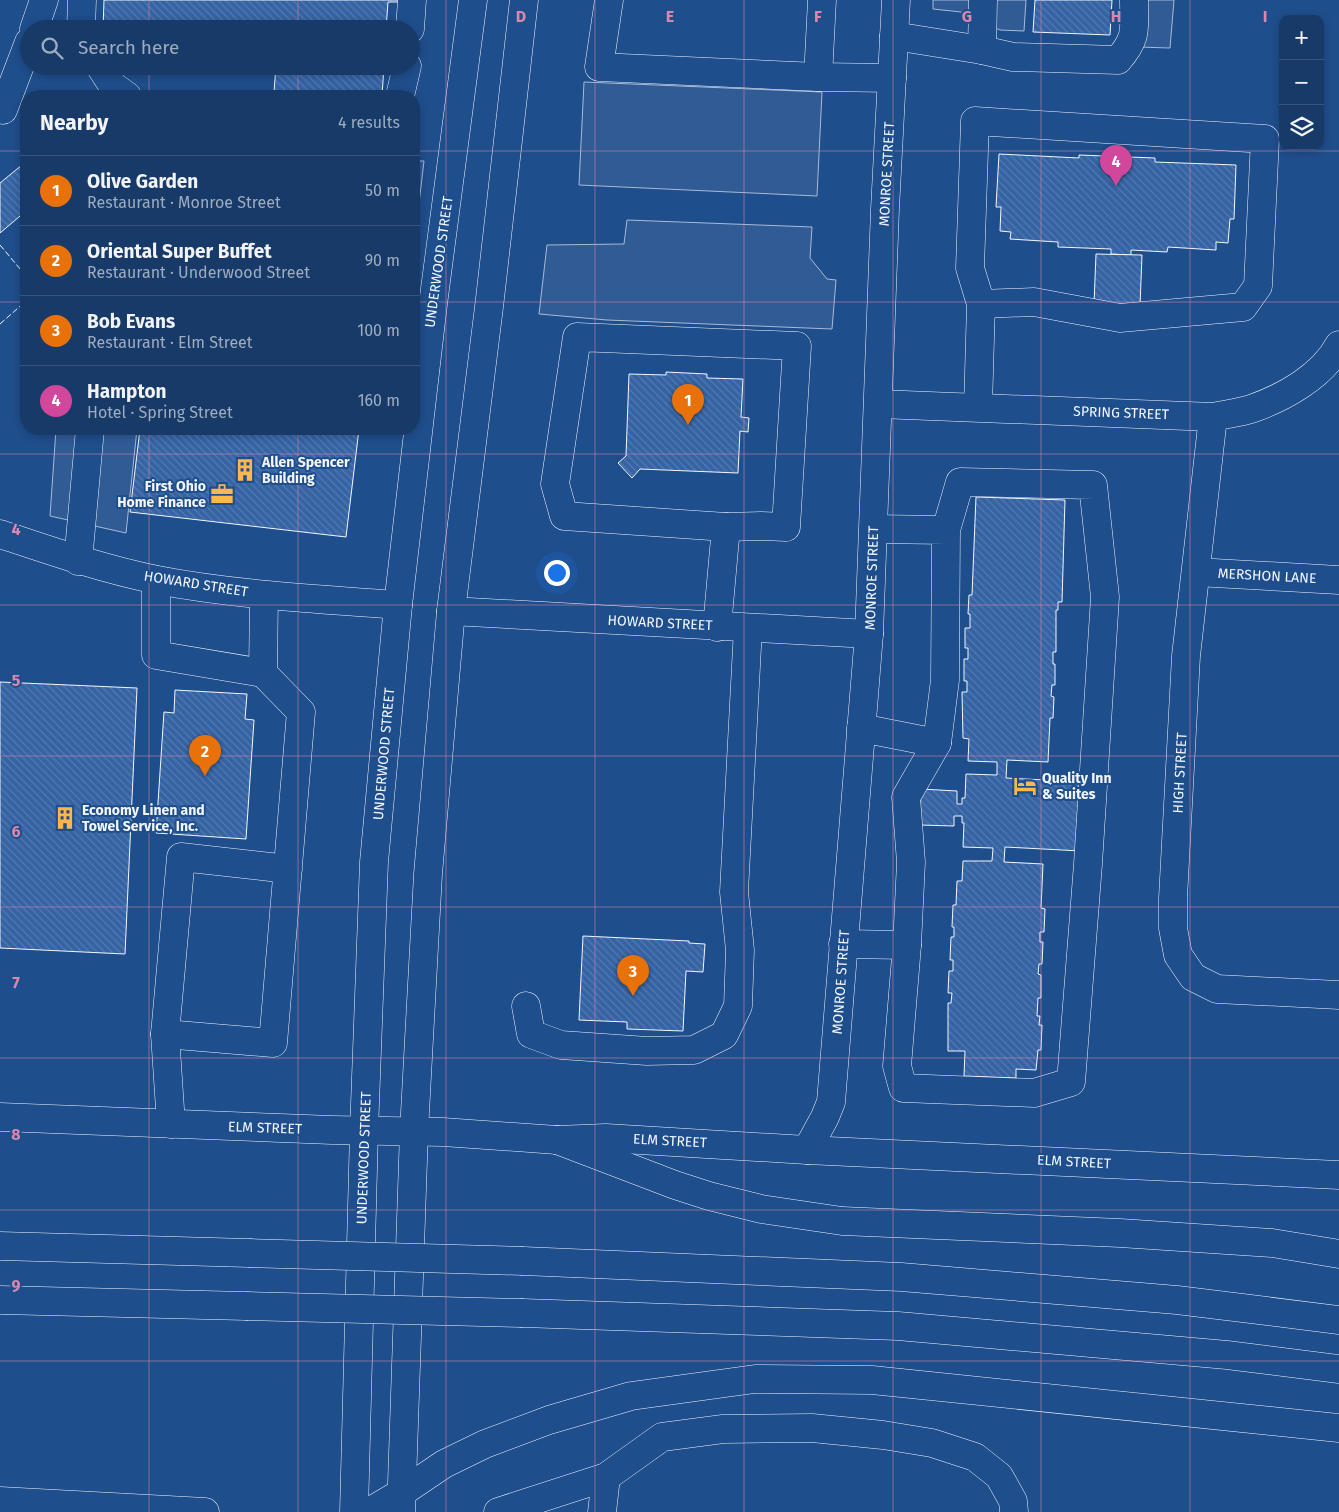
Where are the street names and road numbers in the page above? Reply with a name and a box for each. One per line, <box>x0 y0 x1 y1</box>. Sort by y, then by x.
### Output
street label: MONROE STREET <box>876 121 898 227</box>
street label: UNDERWOOD STREET <box>421 194 457 329</box>
street label: SPRING STREET <box>1073 403 1170 423</box>
street label: MONROE STREET <box>862 525 882 631</box>
street label: MERSHON LANE <box>1217 565 1317 587</box>
street label: HOWARD STREET <box>143 567 250 601</box>
street label: HOWARD STREET <box>607 612 714 634</box>
street label: UNDERWOOD STREET <box>370 686 398 821</box>
street label: HIGH STREET <box>1169 731 1191 814</box>
street label: MONROE STREET <box>829 929 853 1035</box>
street label: UNDERWOOD STREET <box>353 1091 375 1225</box>
street label: ELM STREET <box>228 1118 303 1138</box>
street label: ELM STREET <box>633 1131 708 1151</box>
street label: ELM STREET <box>1037 1152 1112 1172</box>

